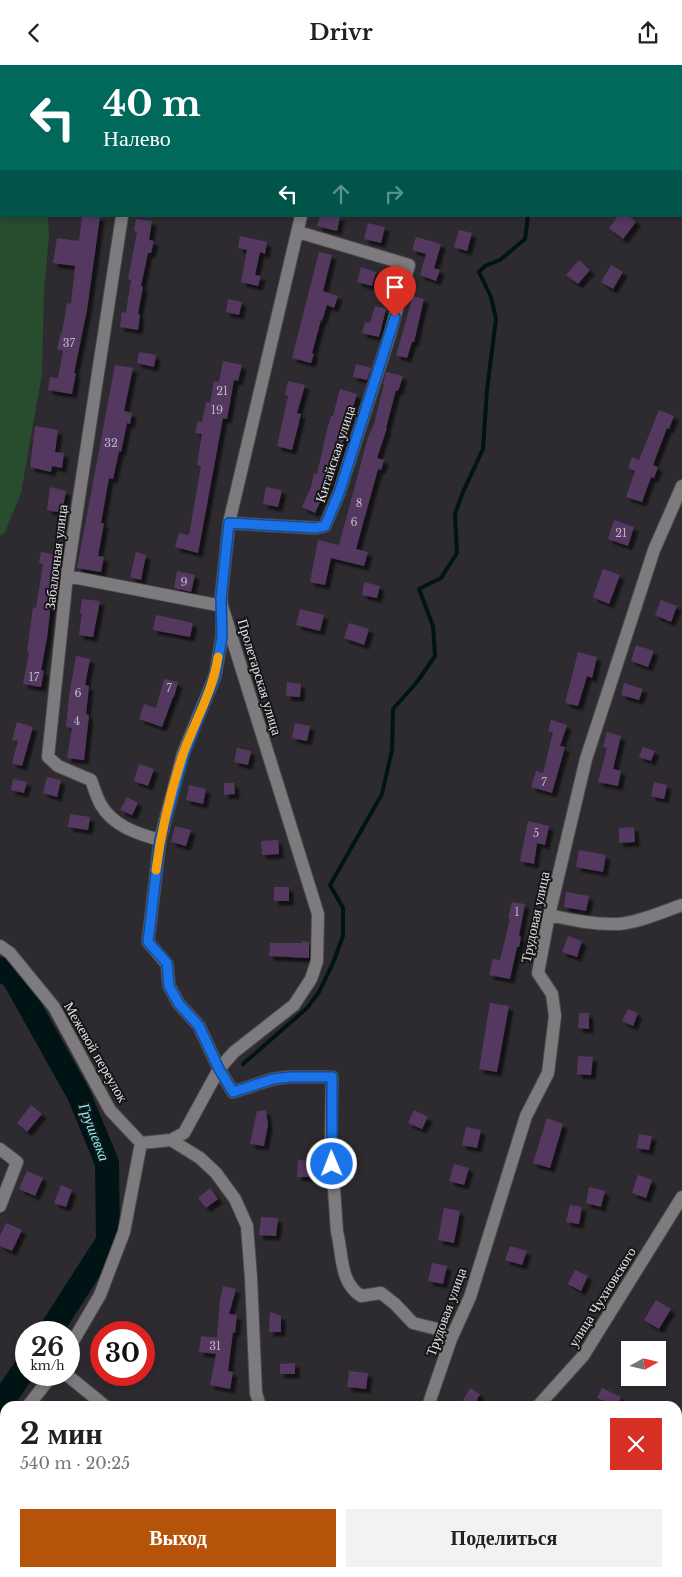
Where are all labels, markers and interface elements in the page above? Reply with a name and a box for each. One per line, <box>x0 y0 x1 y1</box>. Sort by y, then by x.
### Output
icon: back <box>20 19 48 47</box>
text: Drivr <box>309 19 373 46</box>
icon: share <box>634 19 662 47</box>
text: 40 m <box>103 82 201 125</box>
icon: left <box>20 85 85 150</box>
text: Налево <box>103 125 171 152</box>
icon: left <box>274 180 302 208</box>
icon: ahead <box>327 180 355 208</box>
icon: right <box>380 180 408 208</box>
pin <box>374 266 416 317</box>
icon: arrive <box>381 273 409 301</box>
house number: 37 <box>63 336 76 350</box>
house number: 21 <box>216 384 228 398</box>
house number: 19 <box>211 403 223 417</box>
street label: Китайская улица <box>311 403 359 505</box>
house number: 32 <box>104 436 118 450</box>
house number: 8 <box>356 496 362 510</box>
street label: Забалочная улица <box>41 502 71 611</box>
house number: 6 <box>350 515 358 529</box>
house number: 21 <box>615 526 627 540</box>
house number: 9 <box>180 575 188 589</box>
street label: Пролетарская улица <box>234 617 286 738</box>
house number: 17 <box>29 670 40 684</box>
house number: 7 <box>166 681 172 695</box>
house number: 6 <box>74 686 82 700</box>
house number: 4 <box>74 714 80 728</box>
house number: 7 <box>541 775 547 789</box>
house number: 5 <box>533 826 539 840</box>
street label: Трудовая улица <box>517 869 554 964</box>
house number: 1 <box>515 905 520 919</box>
street label: Межевой переулок <box>60 999 132 1106</box>
water label: Грушевка <box>74 1099 114 1164</box>
position arrow <box>305 1137 357 1189</box>
street label: улица Чухновского <box>564 1244 640 1350</box>
street label: Трудовая улица <box>422 1265 471 1359</box>
speed limit sign: 30 <box>90 1321 155 1386</box>
text: 26 <box>31 1332 64 1363</box>
house number: 31 <box>209 1339 221 1353</box>
north arrow <box>621 1341 666 1386</box>
map controls <box>621 1341 666 1386</box>
text: km/h <box>30 1358 65 1373</box>
text: 2 мин <box>20 1415 103 1452</box>
button: close <box>610 1418 662 1470</box>
text: 540 m · 20:25 <box>20 1453 130 1473</box>
button: Выход <box>20 1509 336 1567</box>
button: Поделиться <box>346 1509 662 1567</box>

